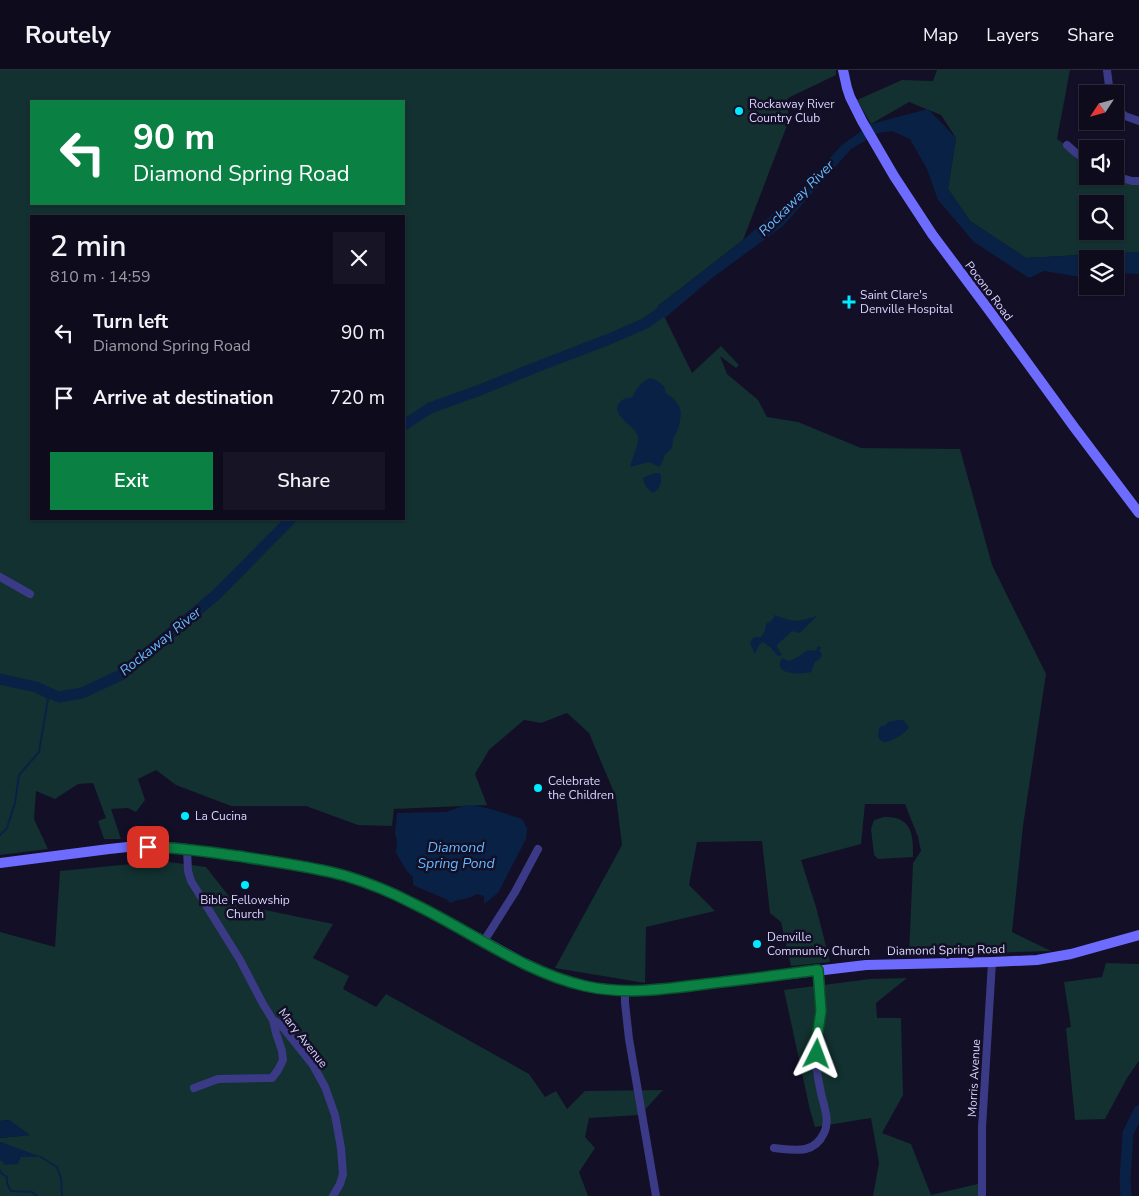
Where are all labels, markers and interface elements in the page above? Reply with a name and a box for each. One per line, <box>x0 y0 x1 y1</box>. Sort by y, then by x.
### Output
text: Routely <box>25 19 111 51</box>
text: Map <box>923 23 958 47</box>
text: Layers <box>986 23 1039 47</box>
text: Share <box>1067 23 1114 47</box>
north arrow <box>1079 85 1124 130</box>
map controls <box>1079 85 1124 295</box>
place label: Rockaway River Country Club <box>749 96 835 126</box>
marker: Rockaway River Country Club <box>733 105 745 117</box>
text: 90 m <box>133 114 215 161</box>
icon: left <box>50 120 115 185</box>
button: sound <box>1079 140 1124 185</box>
water label: Rockaway River <box>754 156 839 240</box>
text: Diamond Spring Road <box>133 159 350 189</box>
button: search <box>1079 195 1124 240</box>
text: 2 min <box>50 226 126 267</box>
button: close <box>333 232 385 284</box>
button: layers <box>1079 250 1124 295</box>
street label: Pocono Road <box>961 258 1017 324</box>
text: 810 m · 14:59 <box>50 266 151 288</box>
place label: Saint Clare's Denville Hospital <box>860 287 953 317</box>
marker: Saint Clare's Denville Hospital <box>842 295 856 309</box>
text: Turn left <box>93 309 168 335</box>
icon: left <box>50 319 78 347</box>
text: 90 m <box>341 320 385 346</box>
text: Diamond Spring Road <box>93 335 251 357</box>
icon: arrive <box>50 384 78 412</box>
text: Arrive at destination <box>93 385 274 411</box>
text: 720 m <box>330 385 385 411</box>
button: Exit <box>50 452 213 510</box>
button: Share <box>223 452 385 510</box>
water label: Rockaway River <box>116 602 206 680</box>
place label: Celebrate the Children <box>548 773 614 803</box>
marker: Celebrate the Children <box>532 782 544 794</box>
place label: La Cucina <box>195 808 247 824</box>
marker: La Cucina <box>179 810 191 822</box>
pin <box>127 826 169 868</box>
icon: arrive <box>134 833 162 861</box>
water label: Diamond Spring Pond <box>417 838 495 873</box>
marker: Bible Fellowship Church <box>239 879 251 891</box>
place label: Bible Fellowship Church <box>200 892 290 922</box>
place label: Denville Community Church <box>767 929 870 959</box>
marker: Denville Community Church <box>751 938 763 950</box>
street label: Diamond Spring Road <box>887 941 1005 959</box>
street label: Mary Avenue <box>275 1005 331 1071</box>
position arrow <box>790 1027 842 1079</box>
street label: Morris Avenue <box>964 1039 984 1117</box>

